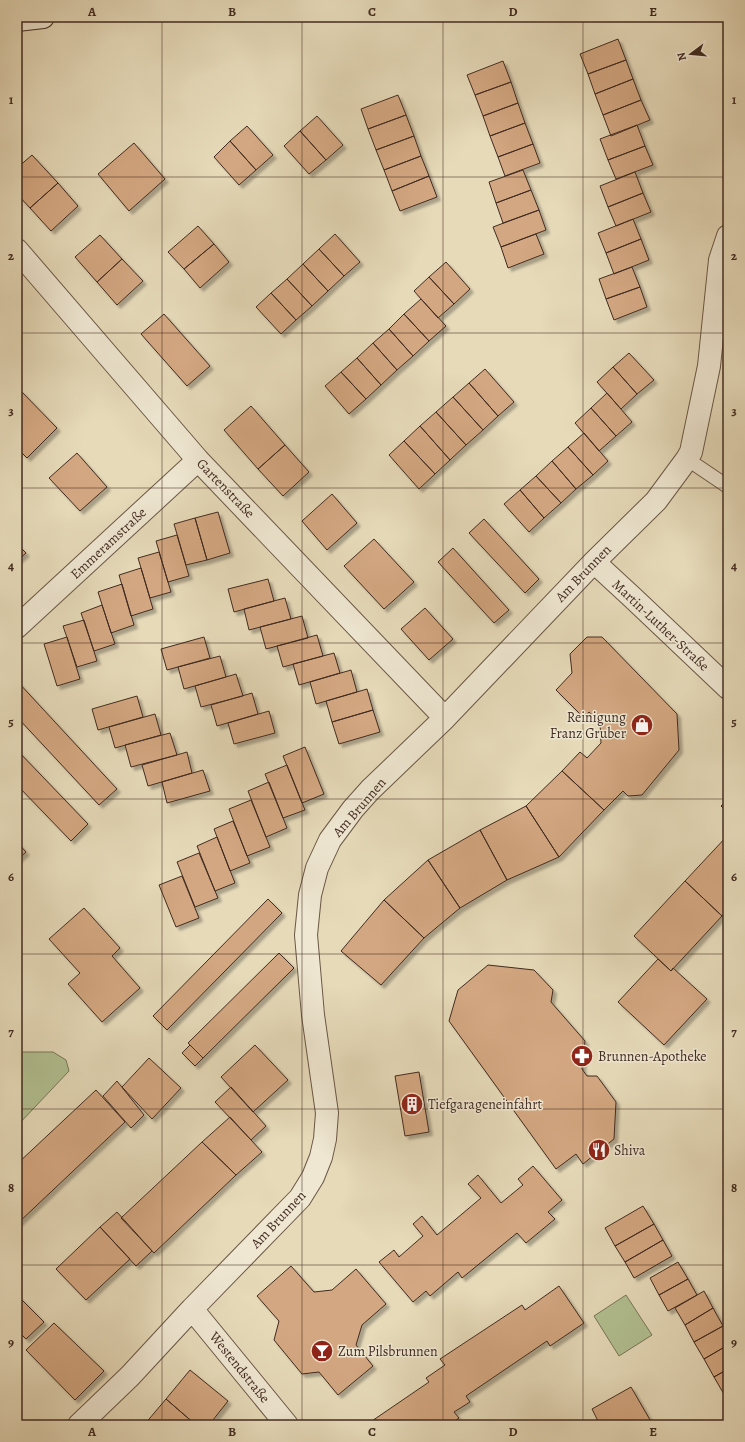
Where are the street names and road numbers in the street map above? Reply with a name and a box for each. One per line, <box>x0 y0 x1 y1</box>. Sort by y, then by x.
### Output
street label: Gartenstraße <box>192 454 259 522</box>
street label: Emmeramstraße <box>66 503 150 584</box>
street label: Am Brunnen <box>551 540 616 607</box>
street label: Martin-Luther-Straße <box>608 575 713 675</box>
street label: Am Brunnen <box>328 773 391 842</box>
street label: Am Brunnen <box>246 1186 310 1253</box>
street label: Westendstraße <box>204 1327 274 1407</box>

